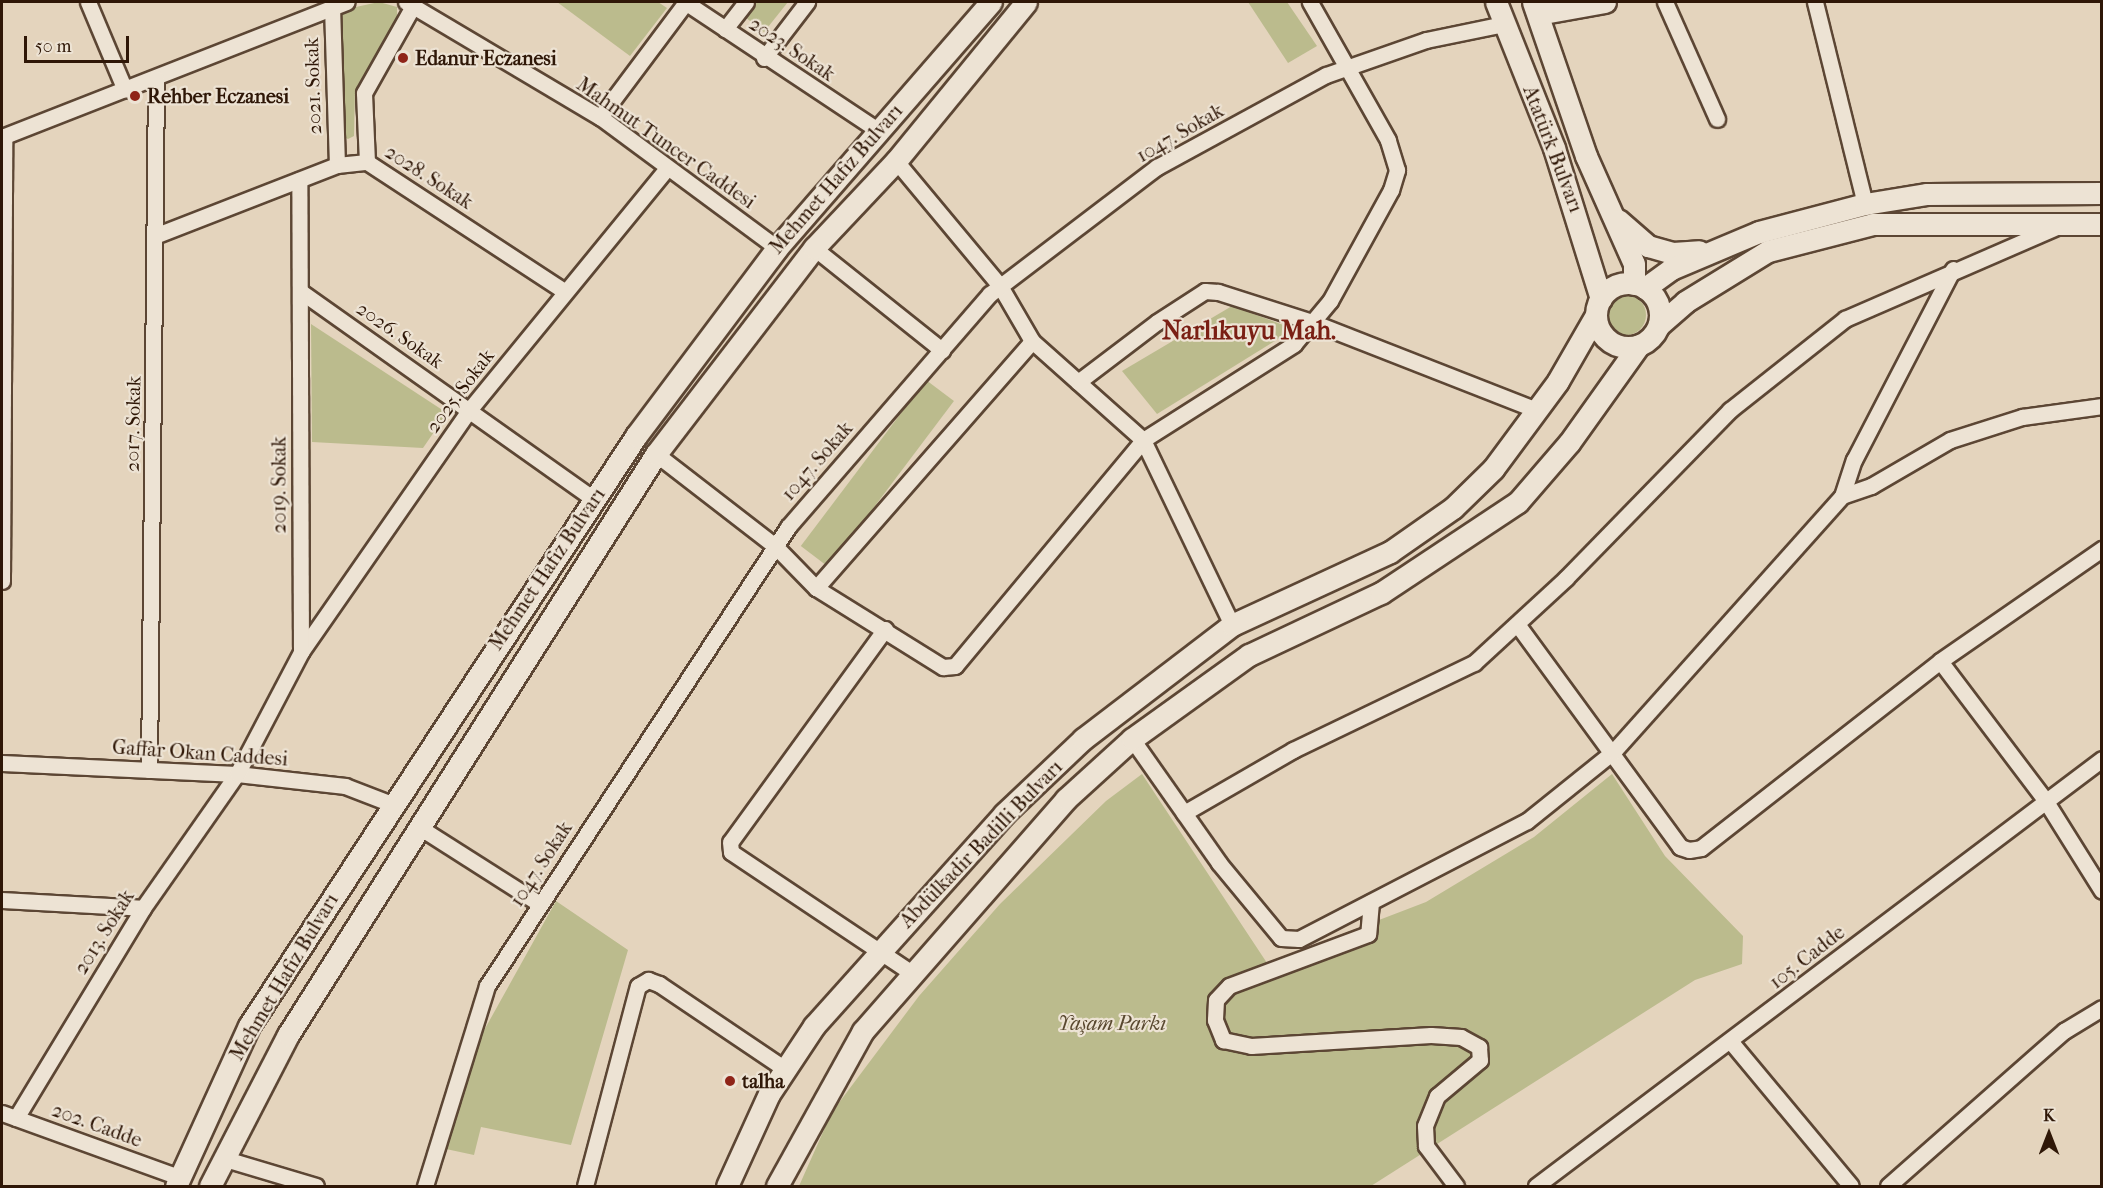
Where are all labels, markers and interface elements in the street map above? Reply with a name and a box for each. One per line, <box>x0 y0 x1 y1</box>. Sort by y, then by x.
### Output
street label: 2023. Sokak <box>745 12 839 86</box>
scale bar <box>27 24 132 62</box>
text: 50 m <box>35 36 71 57</box>
street label: 2021. Sokak <box>299 37 327 135</box>
place label: Edanur Eczanesi <box>415 46 557 70</box>
marker: Edanur Eczanesi <box>396 51 410 65</box>
street label: Mahmut Tuncer Caddesi <box>572 72 760 214</box>
street label: Atatürk Bulvarı <box>1518 82 1588 216</box>
place label: Rehber Eczanesi <box>147 84 289 108</box>
marker: Rehber Eczanesi <box>128 89 142 103</box>
street label: 1047. Sokak <box>1132 98 1228 168</box>
street label: Mehmet Hafız Bulvarı <box>764 99 908 259</box>
street label: 2028. Sokak <box>381 140 477 214</box>
street label: 2026. Sokak <box>352 296 448 374</box>
district label: Narlıkuyu Mah. <box>1162 315 1336 347</box>
street label: 2025. Sokak <box>421 344 499 438</box>
street label: 2017. Sokak <box>120 376 146 472</box>
street label: 1047. Sokak <box>776 417 858 505</box>
street label: 2019. Sokak <box>267 436 291 534</box>
street label: Mehmet Hafız Bulvarı <box>484 483 610 655</box>
street label: Gaffar Okan Caddesi <box>111 735 289 771</box>
street label: Abdülkadir Badilli Bulvarı <box>895 755 1067 933</box>
street label: 1047. Sokak <box>505 817 577 911</box>
street label: 2013. Sokak <box>69 885 139 979</box>
street label: Mehmet Hafız Bulvarı <box>225 889 343 1065</box>
street label: 105. Cadde <box>1764 920 1850 994</box>
park label: Yaşam Parkı <box>1058 1011 1166 1035</box>
place label: talha <box>742 1069 784 1093</box>
marker: talha <box>723 1074 737 1088</box>
street label: 202. Cadde <box>49 1098 145 1152</box>
north arrow <box>2019 1104 2079 1164</box>
text: K <box>2043 1106 2055 1125</box>

